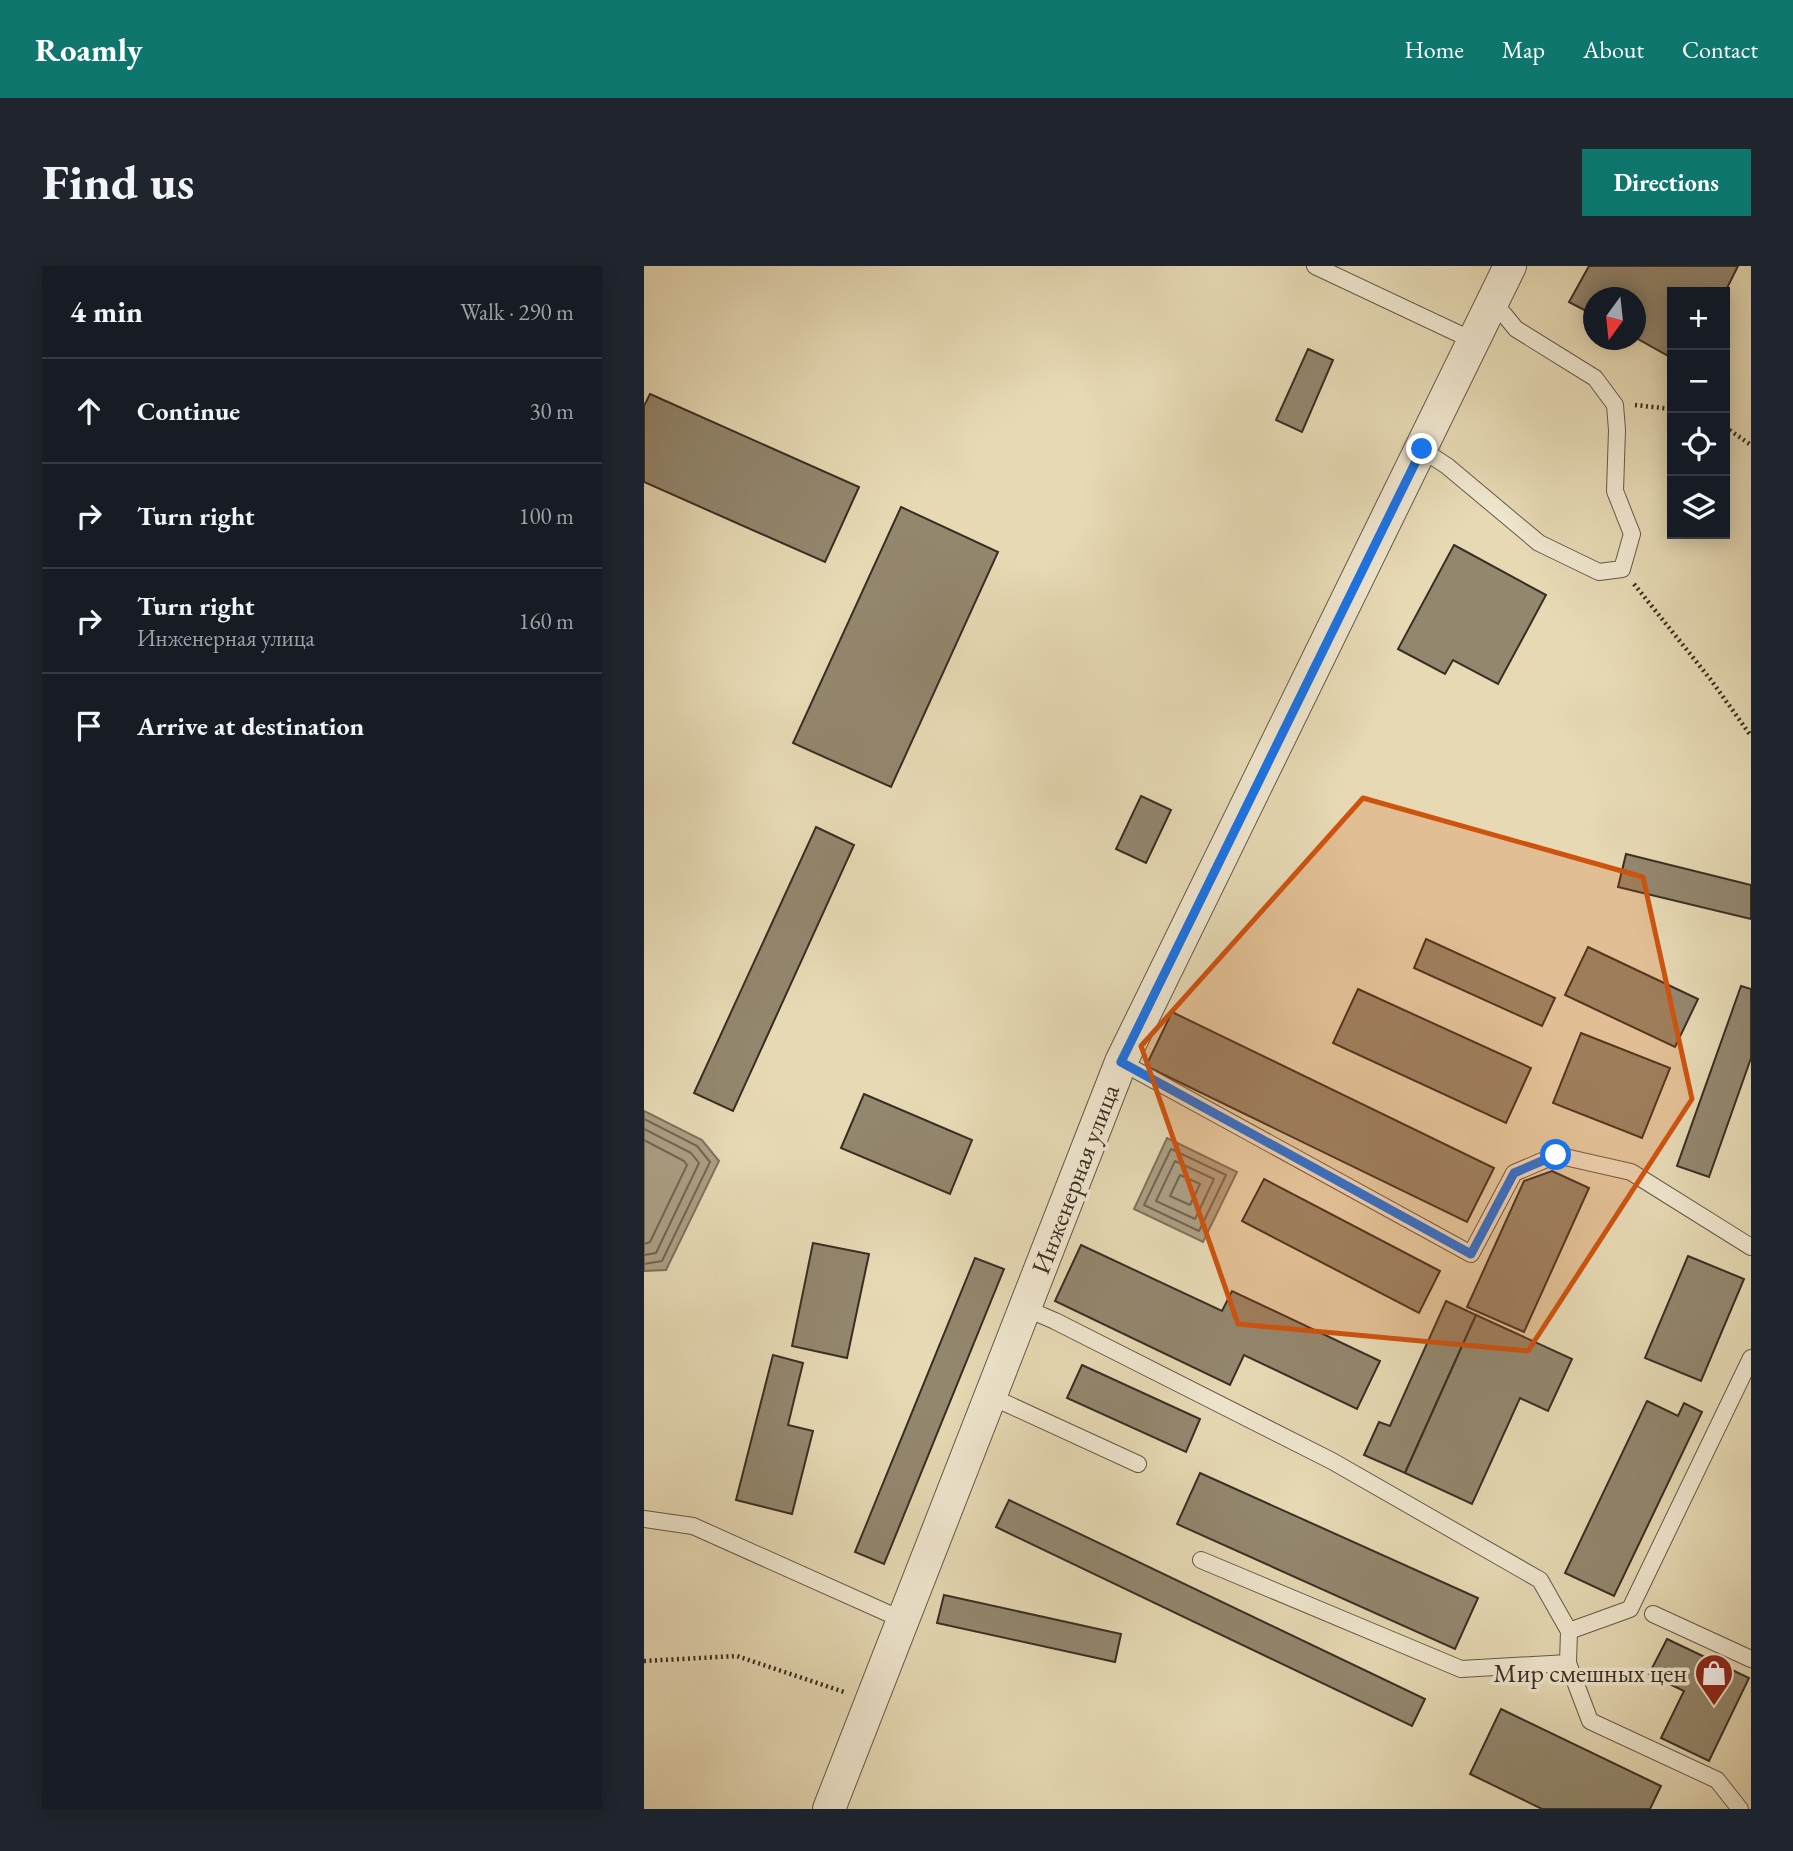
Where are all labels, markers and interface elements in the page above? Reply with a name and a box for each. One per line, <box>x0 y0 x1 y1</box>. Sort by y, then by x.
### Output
text: Roamly <box>35 28 143 71</box>
text: Home <box>1404 34 1464 65</box>
text: Map <box>1502 34 1545 65</box>
text: About <box>1583 34 1644 65</box>
text: Contact <box>1682 34 1758 65</box>
button: Directions <box>1582 149 1751 216</box>
text: Find us <box>42 150 194 214</box>
north arrow <box>1583 287 1646 350</box>
map controls <box>1667 287 1730 539</box>
button: + <box>1667 287 1730 350</box>
text: 4 min <box>70 292 143 331</box>
text: Walk · 290 m <box>460 297 574 327</box>
button: − <box>1667 350 1730 413</box>
icon: ahead <box>70 392 108 430</box>
text: Continue <box>137 394 240 428</box>
text: 30 m <box>529 396 574 426</box>
button: locate <box>1667 413 1730 476</box>
route end <box>1406 433 1437 464</box>
button: layers <box>1667 476 1730 539</box>
icon: right <box>70 497 108 535</box>
text: Turn right <box>137 499 255 533</box>
text: 100 m <box>518 501 574 531</box>
text: Turn right <box>137 589 255 623</box>
icon: right <box>70 602 108 640</box>
text: 160 m <box>518 606 574 636</box>
text: Инженерная улица <box>137 623 315 653</box>
icon: arrive <box>70 707 108 745</box>
text: Arrive at destination <box>137 709 364 743</box>
street label: Инженерная улица <box>1023 1079 1127 1279</box>
route start <box>1540 1139 1571 1170</box>
shop icon: Мир смешных цен <box>1693 1652 1735 1707</box>
place label: Мир смешных цен <box>1493 1656 1687 1690</box>

